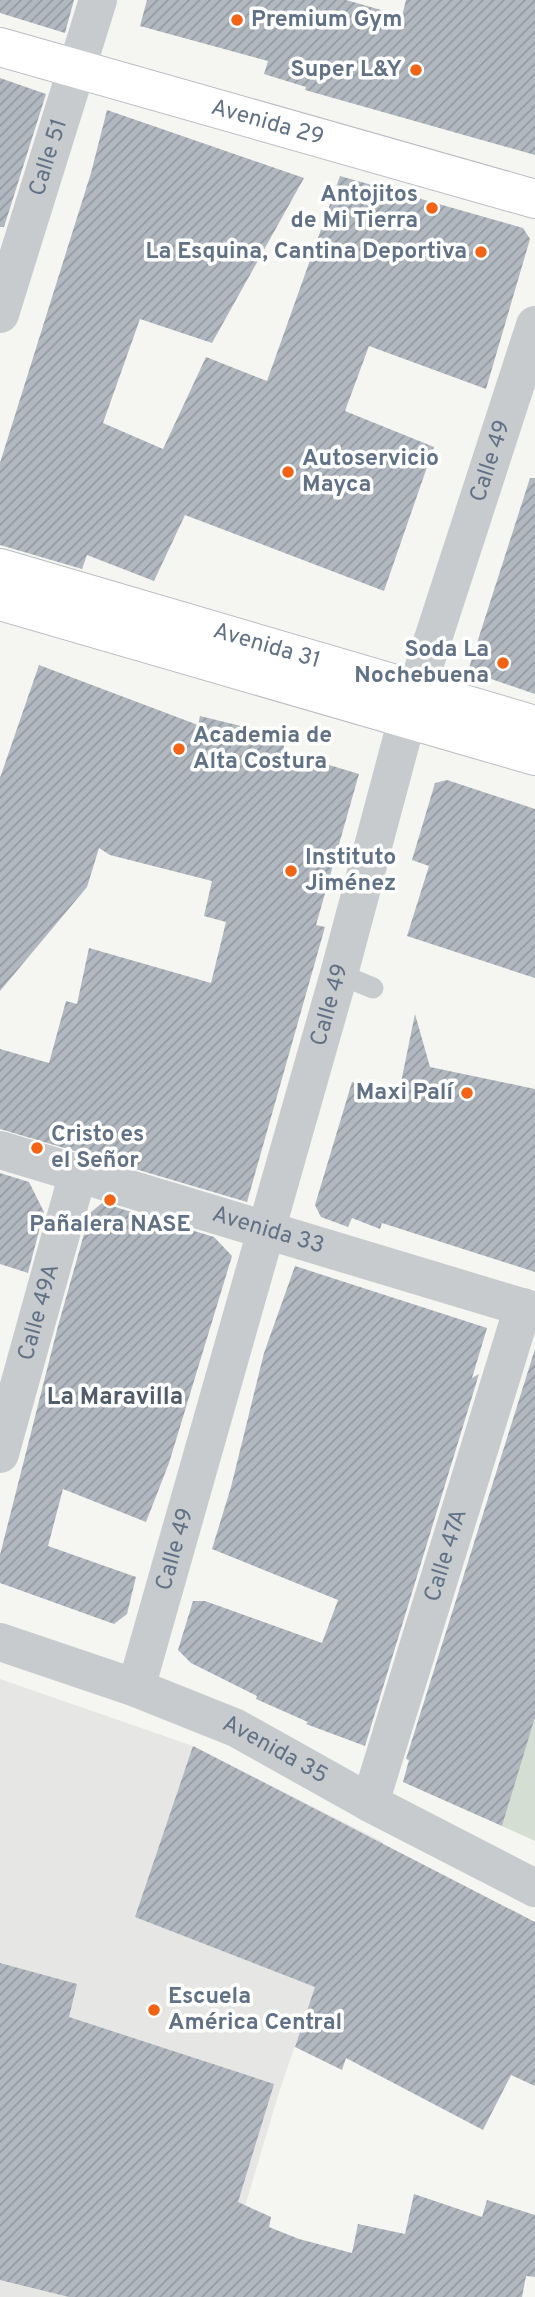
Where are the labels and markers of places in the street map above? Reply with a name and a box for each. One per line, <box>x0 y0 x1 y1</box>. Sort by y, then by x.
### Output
place label: Premium Gym <box>251 6 402 35</box>
marker: Premium Gym <box>229 12 245 28</box>
place label: Super L&Y <box>291 56 402 85</box>
marker: Super L&Y <box>408 62 424 78</box>
place label: Antojitos de Mi Tierra <box>291 181 418 236</box>
marker: Antojitos de Mi Tierra <box>424 200 440 216</box>
place label: La Esquina, Cantina Deportiva <box>146 238 467 267</box>
marker: La Esquina, Cantina Deportiva <box>473 244 489 260</box>
place label: Autoservicio Mayca <box>302 445 439 500</box>
marker: Autoservicio Mayca <box>280 464 296 480</box>
place label: Soda La Nochebuena <box>354 636 489 691</box>
marker: Soda La Nochebuena <box>495 655 511 671</box>
place label: Academia de Alta Costura <box>193 722 332 777</box>
marker: Academia de Alta Costura <box>171 741 187 757</box>
place label: Instituto Jiménez <box>305 844 396 899</box>
marker: Instituto Jiménez <box>283 863 299 879</box>
place label: Maxi Palí <box>356 1079 454 1108</box>
marker: Maxi Palí <box>459 1085 475 1101</box>
place label: Cristo es el Señor <box>51 1121 144 1176</box>
marker: Cristo es el Señor <box>29 1140 45 1156</box>
marker: Pañalera NASE <box>102 1192 118 1208</box>
place label: Pañalera NASE <box>29 1211 191 1240</box>
place label: Escuela América Central <box>168 1983 342 2038</box>
marker: Escuela América Central <box>146 2002 162 2018</box>

